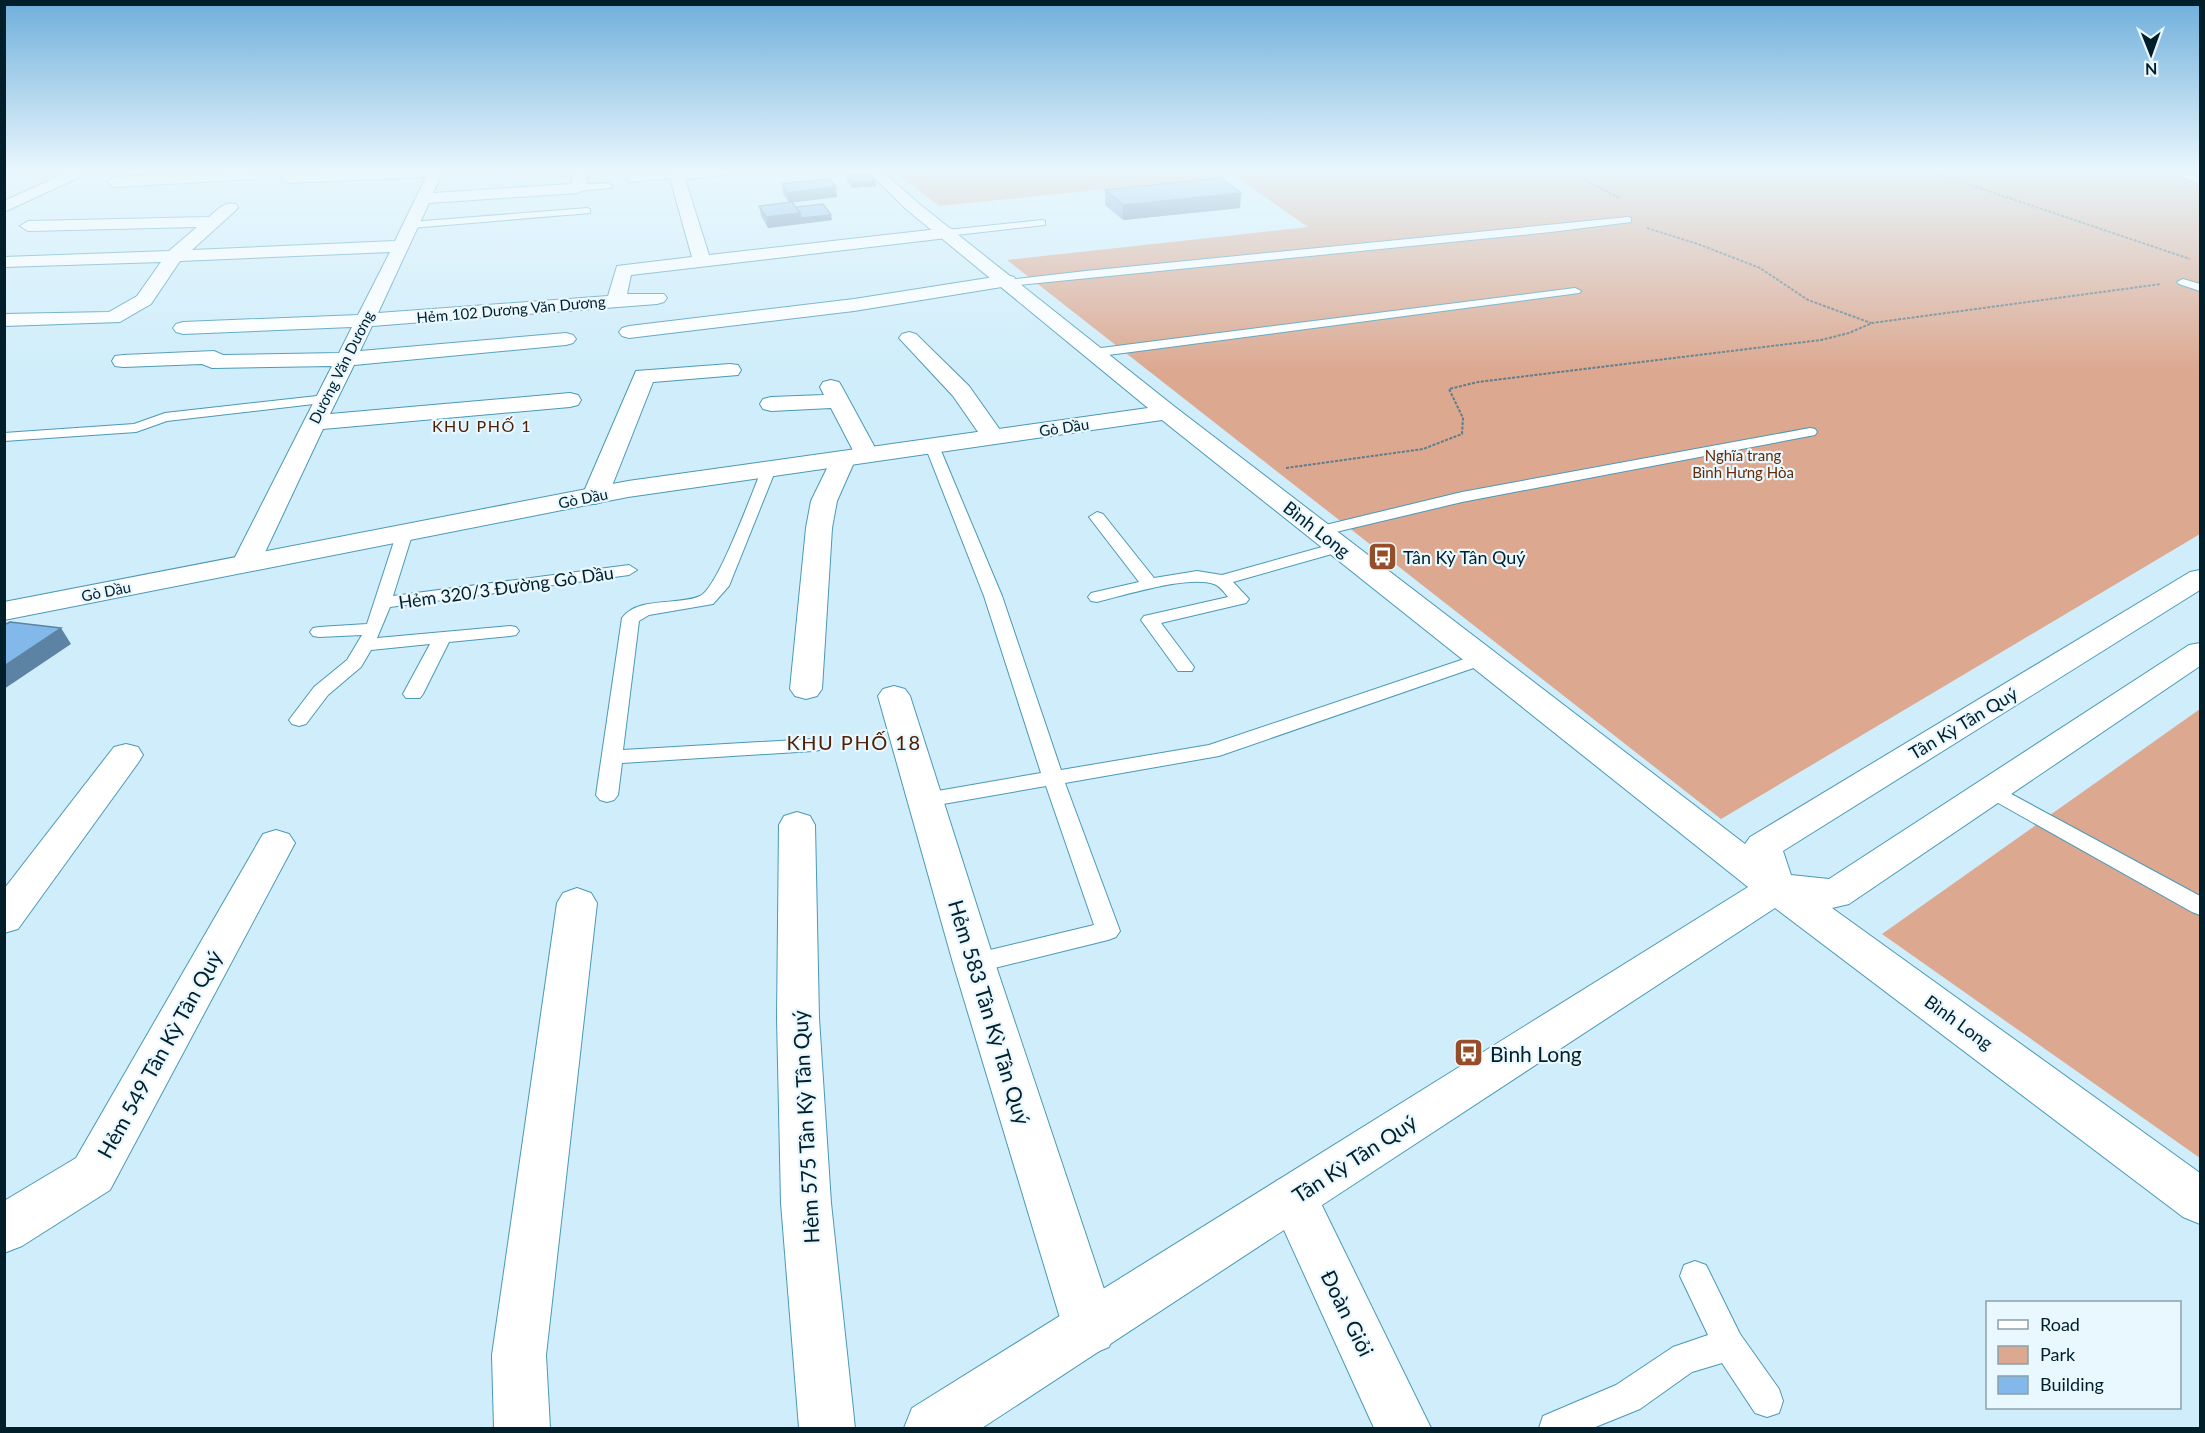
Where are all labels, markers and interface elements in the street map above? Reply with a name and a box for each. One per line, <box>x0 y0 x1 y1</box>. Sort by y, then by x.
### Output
north arrow <box>2121 24 2181 84</box>
text: N <box>2145 60 2158 79</box>
street label: Hẻm 102 Dương Văn Dương <box>416 292 606 326</box>
street label: Dương Văn Dương <box>305 307 377 426</box>
street label: Gò Dầu <box>1038 415 1090 439</box>
district label: KHU PHỐ 1 <box>432 416 532 435</box>
park label: Nghĩa trang Bình Hưng Hòa <box>1692 446 1794 481</box>
street label: Gò Dầu <box>557 484 609 512</box>
street label: Bình Long <box>1279 496 1355 562</box>
bus stop icon: Tân Kỳ Tân Quý <box>1366 541 1398 573</box>
place label: Tân Kỳ Tân Quý <box>1403 546 1526 568</box>
street label: Hẻm 320/3 Đường Gò Dầu <box>397 561 615 613</box>
street label: Gò Dầu <box>80 577 132 605</box>
street label: Tân Kỳ Tân Quý <box>1905 682 2022 764</box>
district label: KHU PHỐ 18 <box>787 730 921 754</box>
street label: Hẻm 583 Tân Kỳ Tân Quý <box>944 897 1036 1128</box>
street label: Hẻm 549 Tân Kỳ Tân Quý <box>91 946 227 1162</box>
street label: Bình Long <box>1921 990 1997 1054</box>
street label: Hẻm 575 Tân Kỳ Tân Quý <box>786 1009 824 1244</box>
bus stop icon: Bình Long <box>1453 1037 1485 1069</box>
place label: Bình Long <box>1490 1041 1582 1066</box>
street label: Tân Kỳ Tân Quý <box>1287 1108 1421 1207</box>
street label: Đoàn Giỏi <box>1316 1266 1380 1360</box>
legend <box>1986 1301 2181 1409</box>
text: Road <box>2040 1313 2080 1335</box>
text: Park <box>2040 1343 2076 1365</box>
text: Building <box>2040 1373 2104 1395</box>

